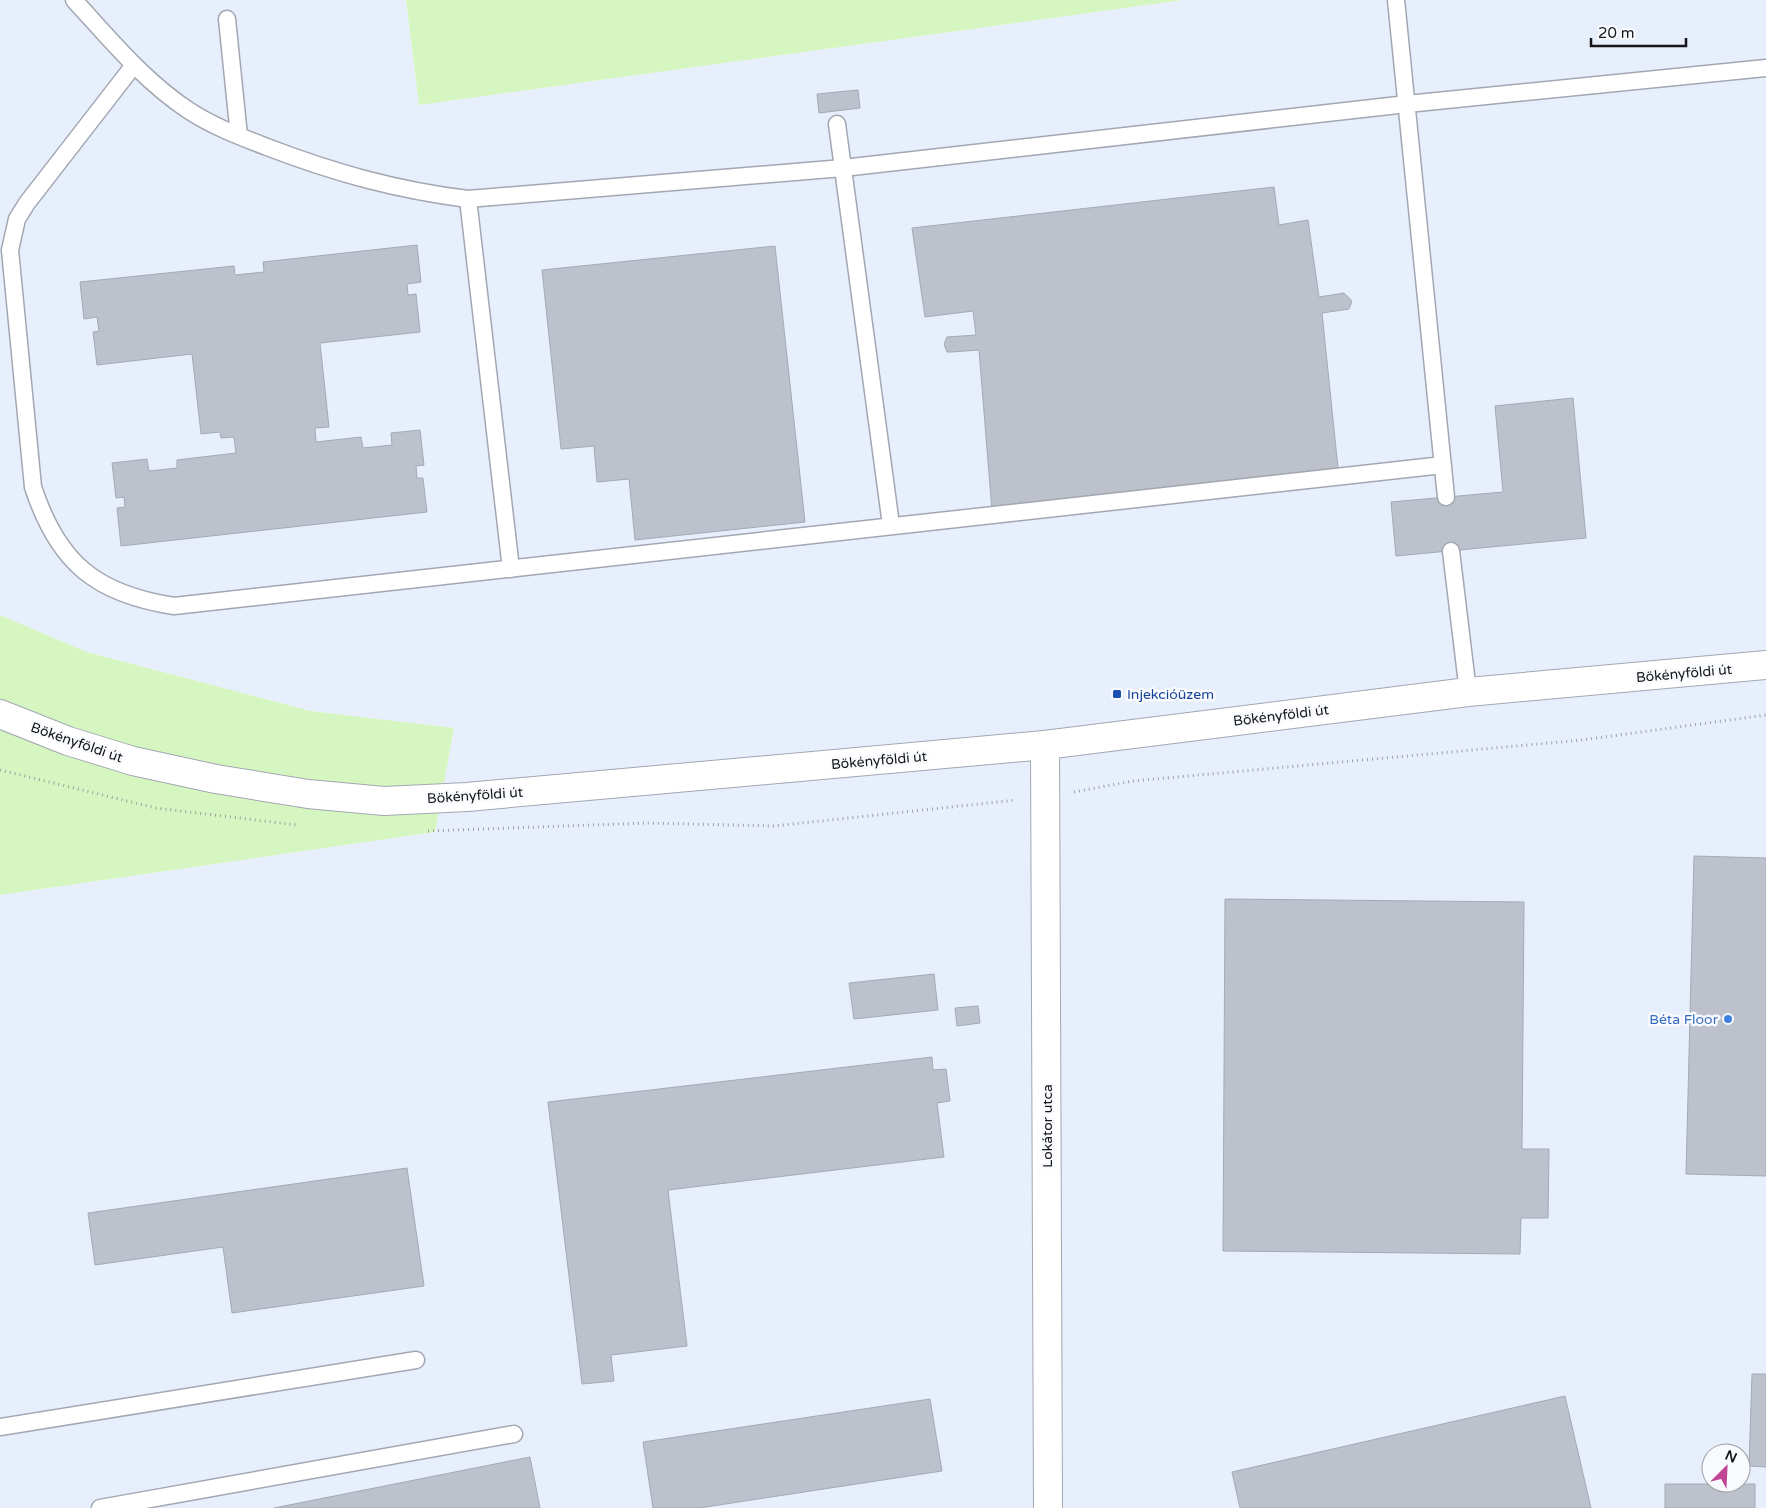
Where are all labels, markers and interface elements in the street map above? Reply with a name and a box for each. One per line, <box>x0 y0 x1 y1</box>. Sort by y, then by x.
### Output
scale bar <box>1591 15 1686 47</box>
text: 20 m <box>1598 24 1635 42</box>
street label: Bökényföldi út <box>1635 661 1733 686</box>
place label: Injekcióüzem <box>1127 686 1214 703</box>
marker: Injekcióüzem <box>1111 688 1123 700</box>
street label: Bökényföldi út <box>1232 701 1331 730</box>
street label: Bökényföldi út <box>29 719 126 766</box>
street label: Bökényföldi út <box>830 748 928 773</box>
street label: Bökényföldi út <box>426 784 524 807</box>
place label: Béta Floor <box>1649 1011 1719 1028</box>
marker: Béta Floor <box>1722 1013 1734 1025</box>
street label: Lokátor utca <box>1039 1084 1056 1168</box>
north arrow <box>1701 1443 1751 1493</box>
text: N <box>1722 1447 1740 1467</box>

